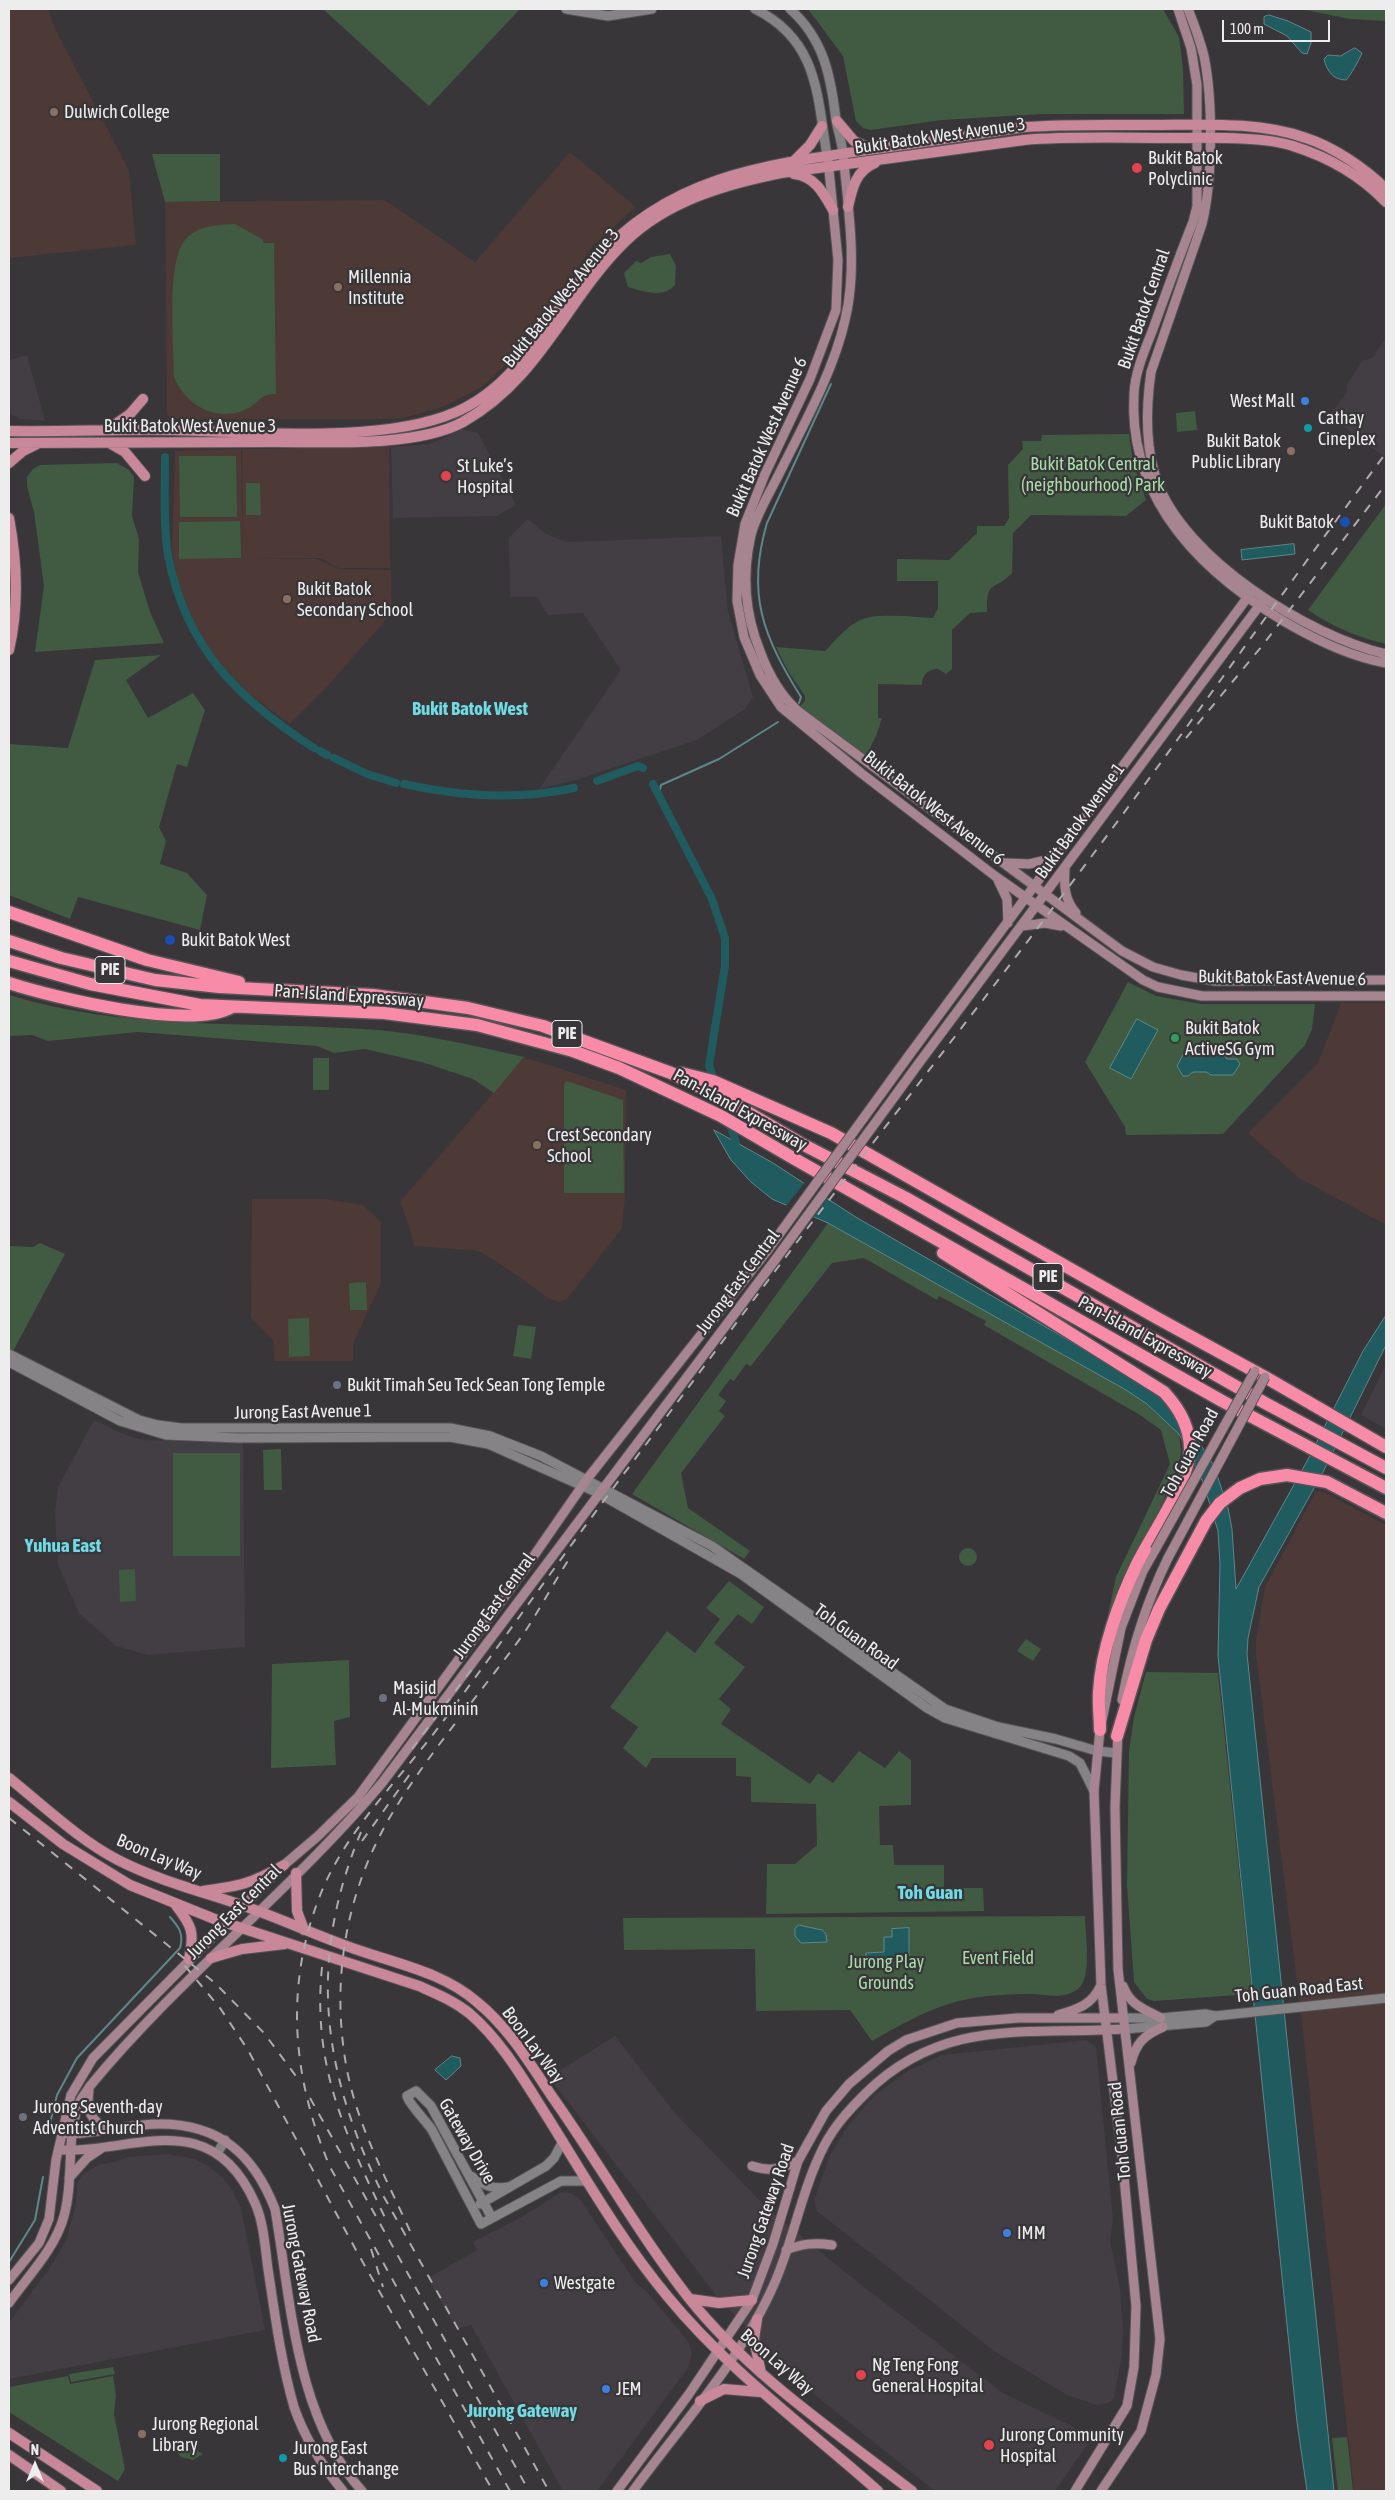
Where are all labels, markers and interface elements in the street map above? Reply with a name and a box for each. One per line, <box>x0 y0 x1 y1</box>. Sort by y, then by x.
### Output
scale bar <box>1225 10 1332 42</box>
text: 100 m <box>1230 20 1264 37</box>
place label: Dulwich College <box>64 101 170 123</box>
marker: Dulwich College <box>48 106 60 118</box>
street label: Bukit Batok West Avenue 3 <box>853 113 1027 159</box>
place label: Bukit Batok Polyclinic <box>1148 147 1223 190</box>
marker: Bukit Batok Polyclinic <box>1130 161 1144 175</box>
street label: Bukit Batok West Avenue 3 <box>498 224 624 372</box>
street label: Bukit Batok Central <box>1113 246 1175 372</box>
place label: Millennia Institute <box>348 266 412 308</box>
marker: Millennia Institute <box>332 281 344 293</box>
street label: Bukit Batok West Avenue 6 <box>722 354 812 520</box>
place label: West Mall <box>1230 390 1295 412</box>
marker: West Mall <box>1299 395 1311 407</box>
place label: Cathay Cineplex <box>1318 407 1376 449</box>
street label: Bukit Batok West Avenue 3 <box>104 415 276 437</box>
marker: Cathay Cineplex <box>1302 422 1314 434</box>
place label: Bukit Batok Public Library <box>1191 430 1281 472</box>
marker: Bukit Batok Public Library <box>1285 445 1297 457</box>
park label: Bukit Batok Central (neighbourhood) Park <box>1021 453 1165 496</box>
place label: St Luke’s Hospital <box>457 455 513 498</box>
marker: St Luke’s Hospital <box>439 469 453 483</box>
place label: Bukit Batok <box>1259 511 1334 533</box>
marker: Bukit Batok <box>1338 515 1352 529</box>
place label: Bukit Batok Secondary School <box>297 578 413 620</box>
marker: Bukit Batok Secondary School <box>281 593 293 605</box>
district label: Bukit Batok West <box>412 698 528 720</box>
street label: Bukit Batok West Avenue 6 <box>859 746 1009 870</box>
street label: Bukit Batok Avenue 1 <box>1031 759 1129 883</box>
place label: Bukit Batok West <box>181 929 290 951</box>
marker: Bukit Batok West <box>163 933 177 947</box>
road number: PIE <box>95 956 125 984</box>
street label: Bukit Batok East Avenue 6 <box>1198 966 1366 990</box>
street label: Pan-Island Expressway <box>273 980 425 1012</box>
place label: Bukit Batok ActiveSG Gym <box>1185 1017 1275 1060</box>
road number: PIE <box>552 1021 582 1048</box>
marker: Bukit Batok ActiveSG Gym <box>1169 1032 1181 1044</box>
street label: Pan-Island Expressway <box>669 1064 811 1156</box>
place label: Crest Secondary School <box>547 1124 652 1166</box>
marker: Crest Secondary School <box>531 1139 543 1151</box>
street label: Jurong East Central <box>692 1225 784 1339</box>
road number: PIE <box>1033 1264 1063 1290</box>
street label: Pan-Island Expressway <box>1074 1291 1216 1383</box>
place label: Bukit Timah Seu Teck Sean Tong Temple <box>347 1374 605 1396</box>
marker: Bukit Timah Seu Teck Sean Tong Temple <box>331 1379 343 1391</box>
street label: Jurong East Avenue 1 <box>234 1400 372 1424</box>
street label: Toh Guan Road <box>1157 1405 1223 1501</box>
district label: Yuhua East <box>25 1535 101 1557</box>
street label: Jurong East Central <box>448 1549 540 1663</box>
street label: Toh Guan Road <box>810 1599 902 1675</box>
place label: Masjid Al-Mukminin <box>393 1677 478 1720</box>
marker: Masjid Al-Mukminin <box>377 1692 389 1704</box>
street label: Boon Lay Way <box>113 1829 205 1885</box>
street label: Jurong East Central <box>182 1860 286 1964</box>
district label: Toh Guan <box>897 1882 963 1904</box>
park label: Event Field <box>962 1947 1034 1969</box>
park label: Jurong Play Grounds <box>848 1951 924 1994</box>
street label: Toh Guan Road East <box>1234 1973 1364 2007</box>
street label: Boon Lay Way <box>497 2002 569 2088</box>
street label: Toh Guan Road <box>1104 2081 1136 2181</box>
street label: Gateway Drive <box>434 2095 500 2187</box>
place label: Jurong Seventh-day Adventist Church <box>33 2096 163 2138</box>
marker: Jurong Seventh-day Adventist Church <box>17 2111 29 2123</box>
street label: Jurong Gateway Road <box>733 2141 799 2281</box>
street label: Jurong Gateway Road <box>277 2202 325 2344</box>
place label: IMM <box>1017 2222 1046 2244</box>
marker: IMM <box>1001 2227 1013 2239</box>
place label: Westgate <box>554 2272 615 2294</box>
marker: Westgate <box>538 2277 550 2289</box>
street label: Boon Lay Way <box>736 2324 818 2400</box>
place label: Ng Teng Fong General Hospital <box>872 2354 983 2396</box>
marker: Ng Teng Fong General Hospital <box>854 2368 868 2382</box>
place label: JEM <box>616 2378 641 2400</box>
marker: JEM <box>600 2383 612 2395</box>
district label: Jurong Gateway <box>467 2400 577 2422</box>
place label: Jurong Regional Library <box>152 2413 259 2456</box>
place label: Jurong Community Hospital <box>1000 2424 1124 2466</box>
marker: Jurong Regional Library <box>136 2428 148 2440</box>
place label: Jurong East Bus Interchange <box>293 2437 399 2480</box>
marker: Jurong Community Hospital <box>982 2438 996 2452</box>
north arrow <box>10 2440 60 2490</box>
text: N <box>31 2442 39 2458</box>
marker: Jurong East Bus Interchange <box>277 2452 289 2464</box>

